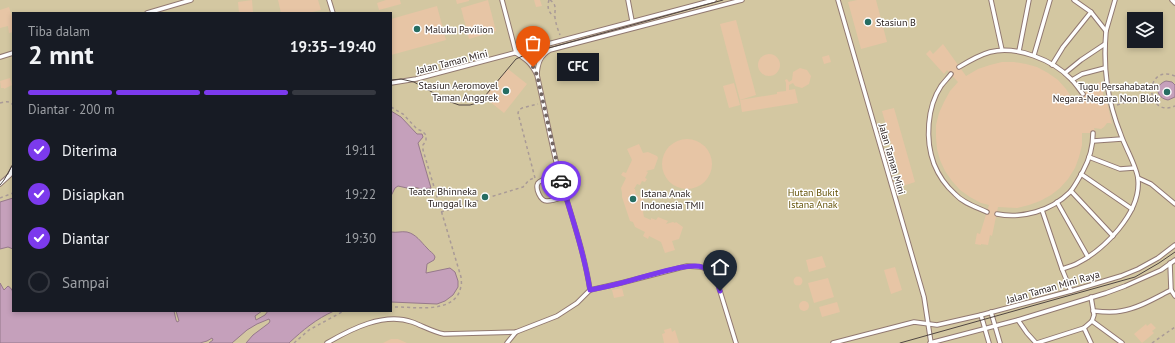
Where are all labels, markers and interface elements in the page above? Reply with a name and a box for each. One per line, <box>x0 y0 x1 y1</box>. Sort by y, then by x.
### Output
map controls <box>1127 12 1163 48</box>
button: layers <box>1127 12 1163 48</box>
place label: Stasiun B <box>876 16 916 29</box>
marker: Stasiun B <box>863 17 873 27</box>
text: Tiba dalam <box>28 23 90 40</box>
place label: Maluku Pavilion <box>425 23 493 36</box>
marker: Maluku Pavilion <box>412 24 422 34</box>
pin <box>516 26 550 67</box>
icon: bag <box>522 32 544 54</box>
text: 19:35–19:40 <box>290 37 376 56</box>
text: 2 mnt <box>28 38 94 71</box>
street label: Jalan Taman Mini <box>414 47 489 77</box>
callout: CFC <box>557 53 599 81</box>
text: CFC <box>567 58 589 75</box>
place label: Stasiun Aeromovel Taman Anggrek <box>419 79 498 104</box>
place label: Tugu Persahabatan Negara-Negara Non Blok <box>1053 80 1159 105</box>
marker: Stasiun Aeromovel Taman Anggrek <box>501 86 511 96</box>
marker: Tugu Persahabatan Negara-Negara Non Blok <box>1162 87 1172 97</box>
text: Diantar · 200 m <box>28 101 115 118</box>
street label: Jalan Taman Mini <box>875 121 908 196</box>
icon: check <box>28 139 50 161</box>
text: Diterima <box>62 141 117 160</box>
text: 19:11 <box>345 142 376 159</box>
courier <box>541 161 581 201</box>
icon: car <box>550 170 572 192</box>
icon: check <box>28 183 50 205</box>
text: Disiapkan <box>62 185 125 204</box>
place label: Teater Bhinneka Tunggal Ika <box>409 185 477 210</box>
text: 19:22 <box>345 186 376 203</box>
park label: Hutan Bukit Istana Anak <box>788 186 839 211</box>
place label: Istana Anak Indonesia TMII <box>641 187 704 212</box>
marker: Teater Bhinneka Tunggal Ika <box>480 192 490 202</box>
marker: Istana Anak Indonesia TMII <box>628 194 638 204</box>
icon: check <box>28 227 50 249</box>
text: Diantar <box>62 229 109 248</box>
text: 19:30 <box>345 230 376 247</box>
pin <box>703 250 737 291</box>
icon: home <box>709 256 731 278</box>
street label: Jalan Taman Mini Raya <box>1004 267 1101 307</box>
text: Sampai <box>62 273 109 292</box>

